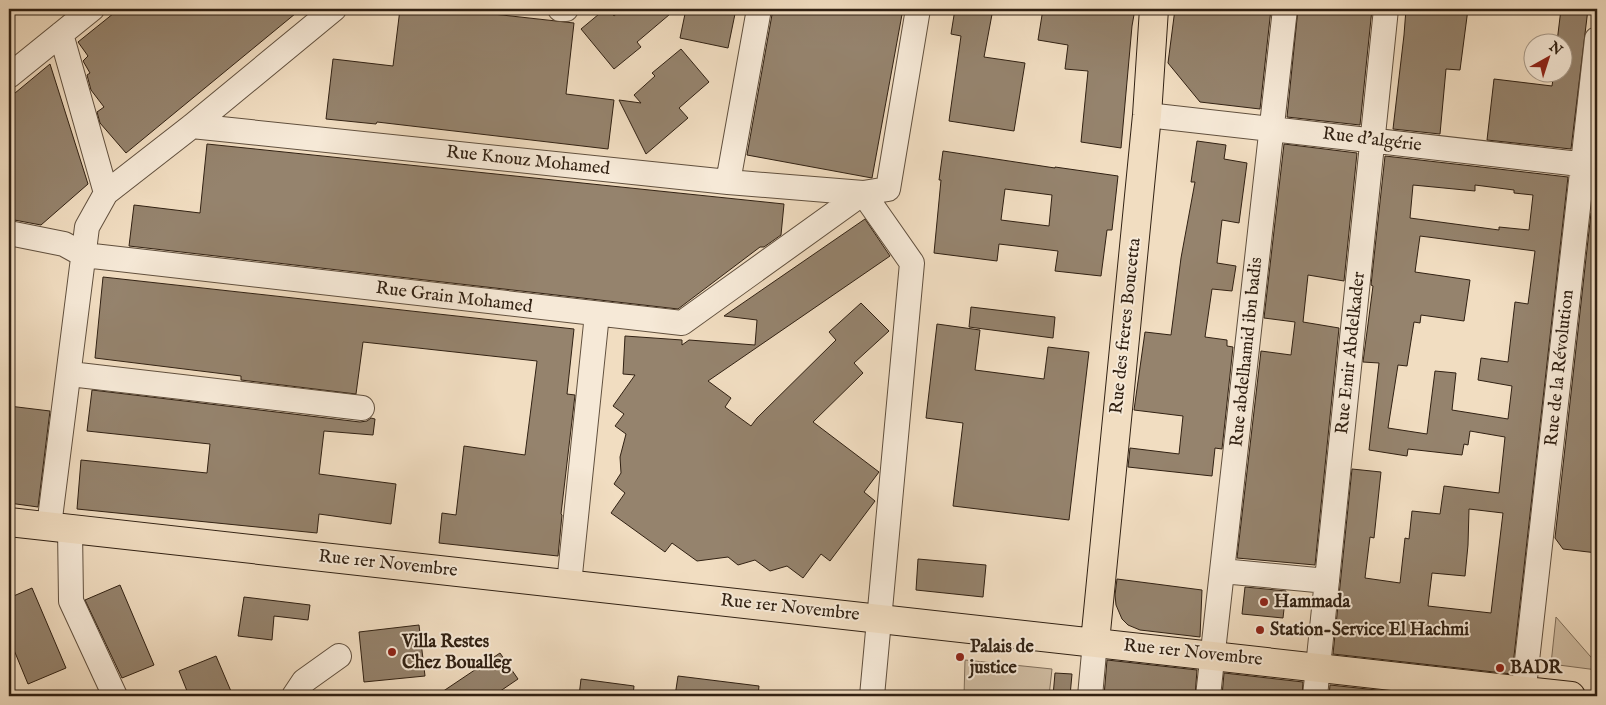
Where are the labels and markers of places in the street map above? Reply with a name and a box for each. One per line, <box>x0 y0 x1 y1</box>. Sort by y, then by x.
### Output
place label: Hammada <box>1274 591 1351 614</box>
marker: Hammada <box>1258 596 1270 608</box>
place label: Station-Service El Hachmi <box>1270 619 1469 642</box>
marker: Station-Service El Hachmi <box>1254 624 1266 636</box>
place label: Villa Restes Chez Boualleg <box>401 631 513 675</box>
place label: Palais de justice <box>968 636 1034 680</box>
marker: Villa Restes Chez Boualleg <box>386 646 398 658</box>
marker: Palais de justice <box>954 651 966 663</box>
place label: BADR <box>1510 657 1563 680</box>
marker: BADR <box>1494 662 1506 674</box>

